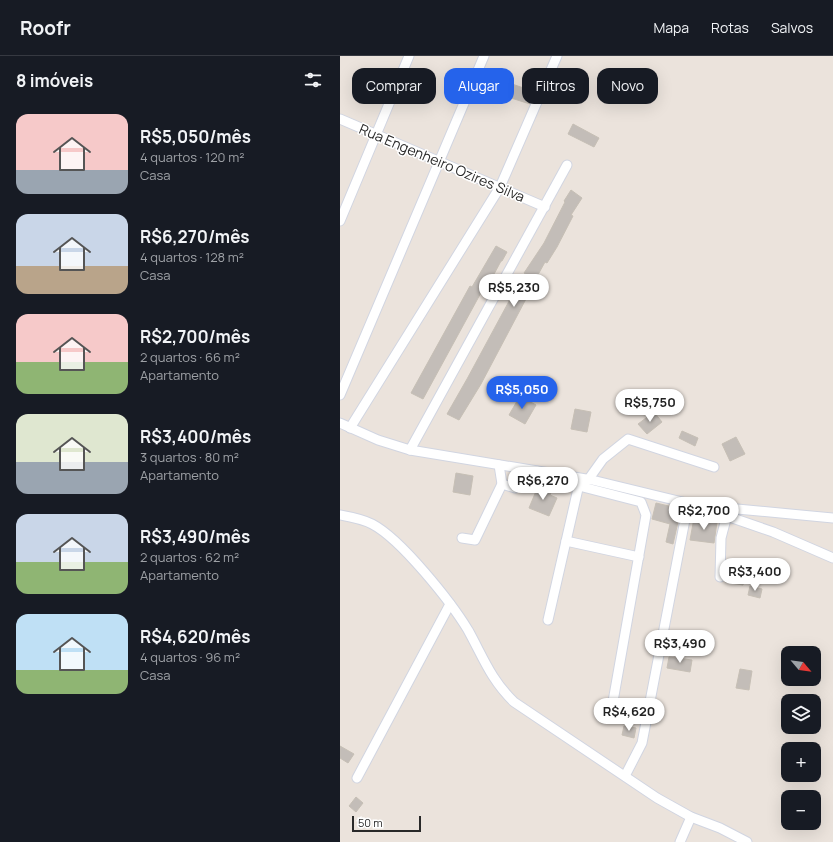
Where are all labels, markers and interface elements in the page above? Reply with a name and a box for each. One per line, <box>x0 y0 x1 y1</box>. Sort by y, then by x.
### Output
text: Roofr <box>20 15 71 41</box>
text: Mapa <box>653 18 689 37</box>
text: Rotas <box>711 18 749 37</box>
text: Salvos <box>771 18 813 37</box>
chip: Comprar <box>352 68 436 104</box>
chip: Alugar <box>444 68 514 104</box>
chip: Filtros <box>522 68 589 104</box>
chip: Novo <box>597 68 658 104</box>
text: 8 imóveis <box>16 69 93 92</box>
icon: filters <box>302 69 324 91</box>
street label: Rua Engenheiro Ozires Silva <box>357 119 528 206</box>
text: R$5,050/mês <box>140 125 251 148</box>
icon: home <box>48 130 96 178</box>
text: 4 quartos · 120 m² <box>140 148 244 166</box>
text: Casa <box>140 166 171 184</box>
text: R$6,270/mês <box>140 225 250 248</box>
icon: home <box>48 230 96 278</box>
text: 4 quartos · 128 m² <box>140 248 244 266</box>
text: Casa <box>140 266 171 284</box>
pin: R$5,230 <box>477 274 551 308</box>
text: R$5,230 <box>488 278 540 296</box>
text: R$2,700/mês <box>140 325 250 348</box>
icon: home <box>48 330 96 378</box>
text: 2 quartos · 66 m² <box>140 348 240 366</box>
text: Apartamento <box>140 366 219 384</box>
pin: R$5,050 <box>485 376 559 410</box>
text: R$5,050 <box>495 380 549 398</box>
pin: R$5,750 <box>613 389 687 423</box>
text: R$5,750 <box>624 393 676 411</box>
text: R$3,400/mês <box>140 425 251 448</box>
icon: home <box>48 430 96 478</box>
text: 3 quartos · 80 m² <box>140 448 239 466</box>
text: Apartamento <box>140 466 219 484</box>
pin: R$6,270 <box>506 467 580 501</box>
text: R$6,270 <box>517 471 569 489</box>
pin: R$2,700 <box>667 497 741 531</box>
text: R$2,700 <box>678 501 730 519</box>
text: R$3,490/mês <box>140 525 250 548</box>
icon: home <box>48 530 96 578</box>
text: 2 quartos · 62 m² <box>140 548 239 566</box>
pin: R$3,400 <box>718 558 792 592</box>
text: R$3,400 <box>728 562 782 580</box>
text: Apartamento <box>140 566 219 584</box>
text: R$4,620/mês <box>140 625 251 648</box>
icon: home <box>48 630 96 678</box>
pin: R$3,490 <box>643 630 717 664</box>
text: R$3,490 <box>654 634 706 652</box>
north arrow <box>781 646 821 686</box>
map controls <box>781 646 821 830</box>
text: 4 quartos · 96 m² <box>140 648 240 666</box>
text: Casa <box>140 666 171 684</box>
button: layers <box>781 694 821 734</box>
pin: R$4,620 <box>592 698 666 732</box>
text: R$4,620 <box>603 702 655 720</box>
button: + <box>781 742 821 782</box>
button: − <box>781 790 821 830</box>
scale bar <box>352 814 421 833</box>
text: 50 m <box>358 815 383 830</box>

